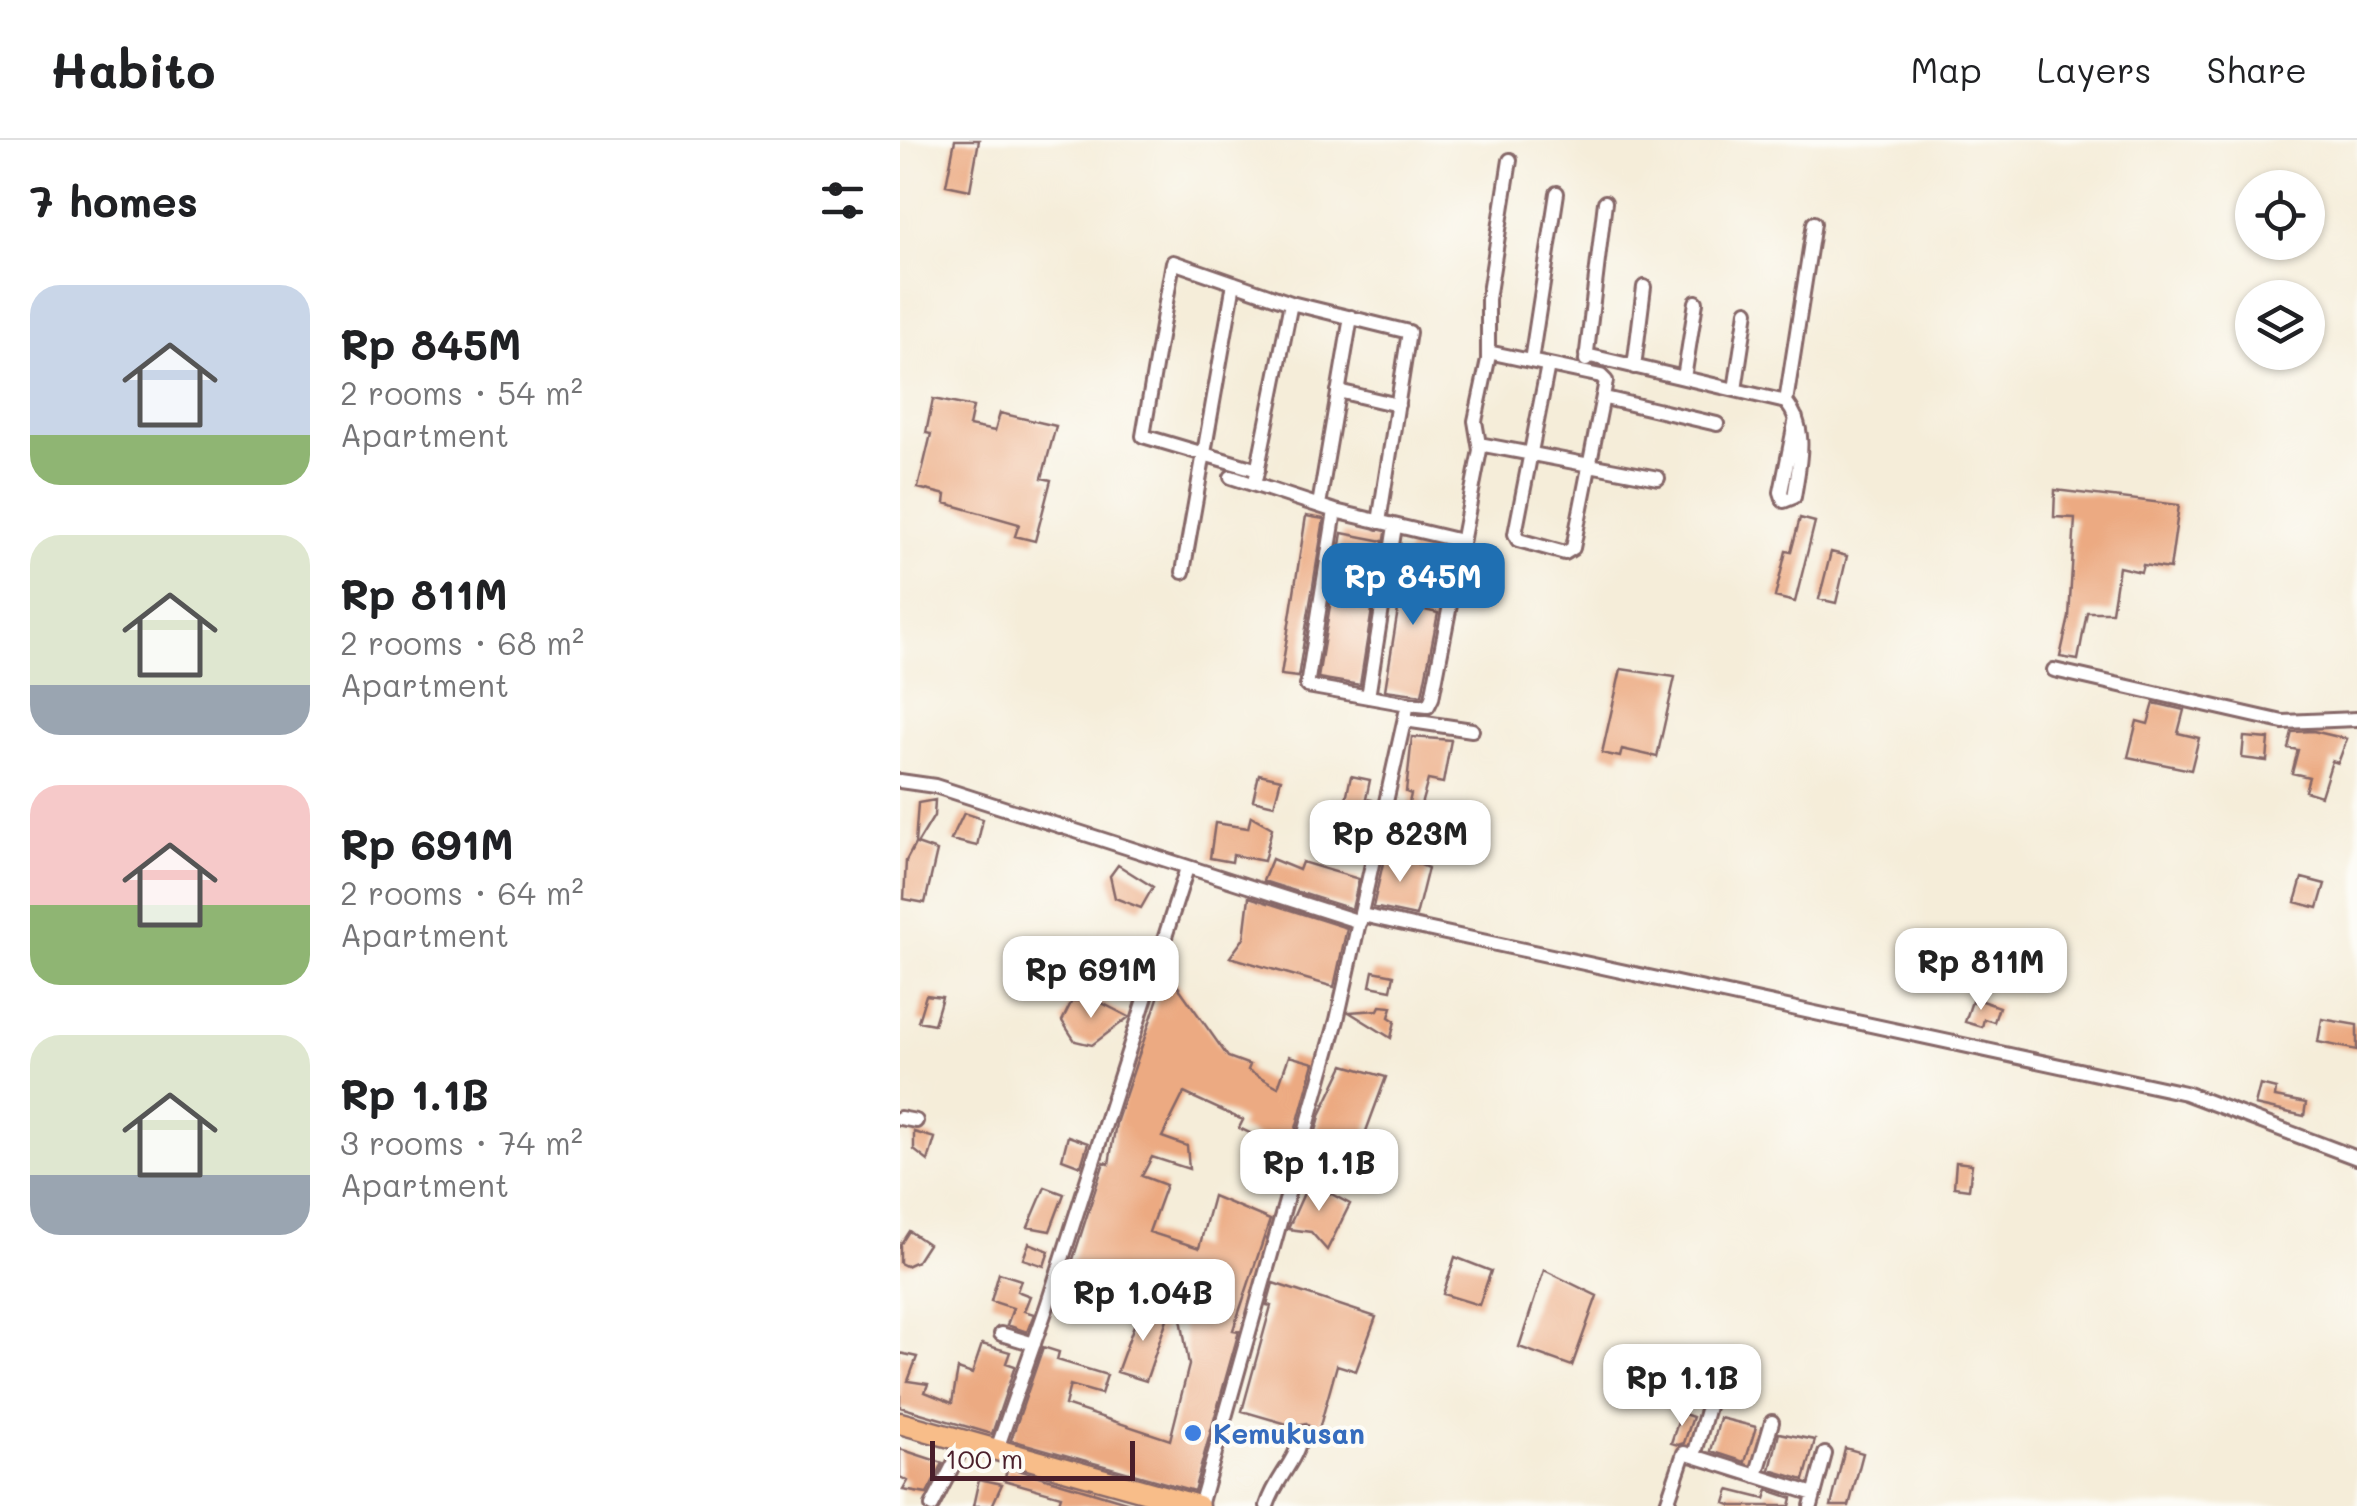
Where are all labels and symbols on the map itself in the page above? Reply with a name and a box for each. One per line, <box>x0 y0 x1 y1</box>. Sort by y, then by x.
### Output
pin: Rp 845M <box>1321 543 1505 628</box>
pin: Rp 823M <box>1308 800 1492 885</box>
pin: Rp 811M <box>1889 928 2073 1013</box>
pin: Rp 691M <box>999 936 1183 1021</box>
pin: Rp 1.1B <box>1227 1129 1411 1214</box>
pin: Rp 1.04B <box>1040 1259 1246 1344</box>
pin: Rp 1.1B <box>1590 1344 1774 1429</box>
place label: Kemukusan <box>1213 1415 1365 1451</box>
marker: Kemukusan <box>1182 1422 1204 1444</box>
scale bar <box>930 1436 1135 1480</box>

